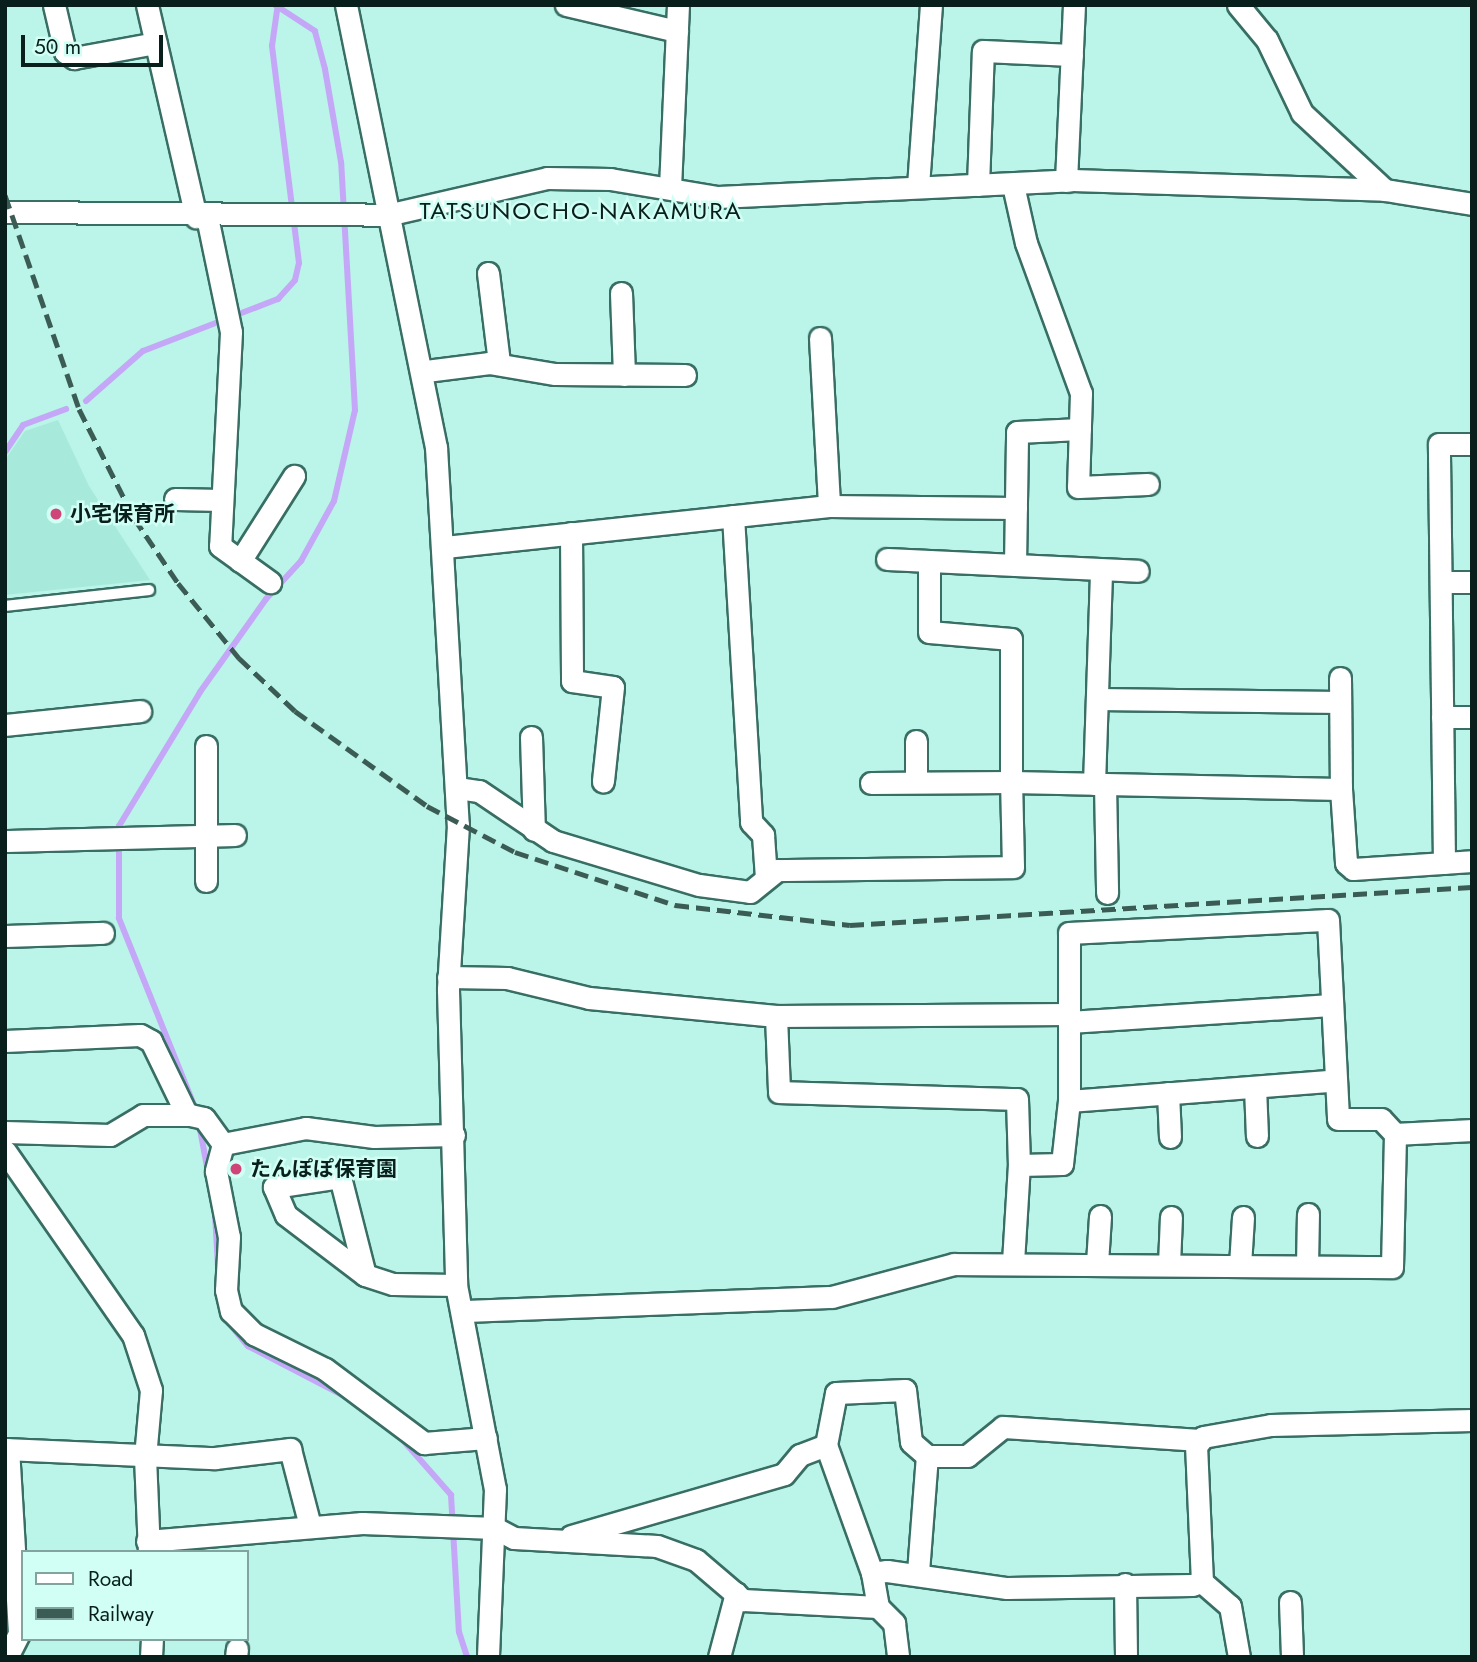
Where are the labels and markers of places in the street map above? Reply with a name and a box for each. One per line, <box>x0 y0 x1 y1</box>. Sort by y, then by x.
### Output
place label: 小宅保育所 <box>70 501 175 527</box>
marker: 小宅保育所 <box>48 506 64 522</box>
place label: たんぽぽ保育園 <box>250 1156 397 1182</box>
marker: たんぽぽ保育園 <box>228 1161 244 1177</box>

